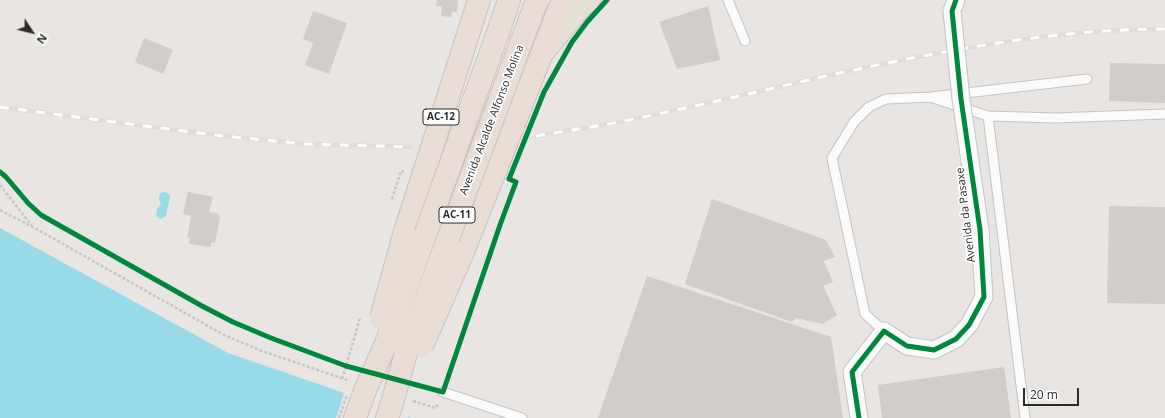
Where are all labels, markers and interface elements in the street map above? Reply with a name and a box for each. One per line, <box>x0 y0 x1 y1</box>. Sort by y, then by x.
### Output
north arrow <box>12 12 52 52</box>
text: N <box>34 31 51 47</box>
street label: Avenida Alcalde Alfonso Molina <box>457 43 527 197</box>
road number: AC-12 <box>423 109 459 125</box>
street label: Avenida da Pasaxe <box>954 167 978 263</box>
road number: AC-11 <box>439 207 475 223</box>
scale bar <box>1025 380 1081 406</box>
text: 20 m <box>1030 386 1058 403</box>

